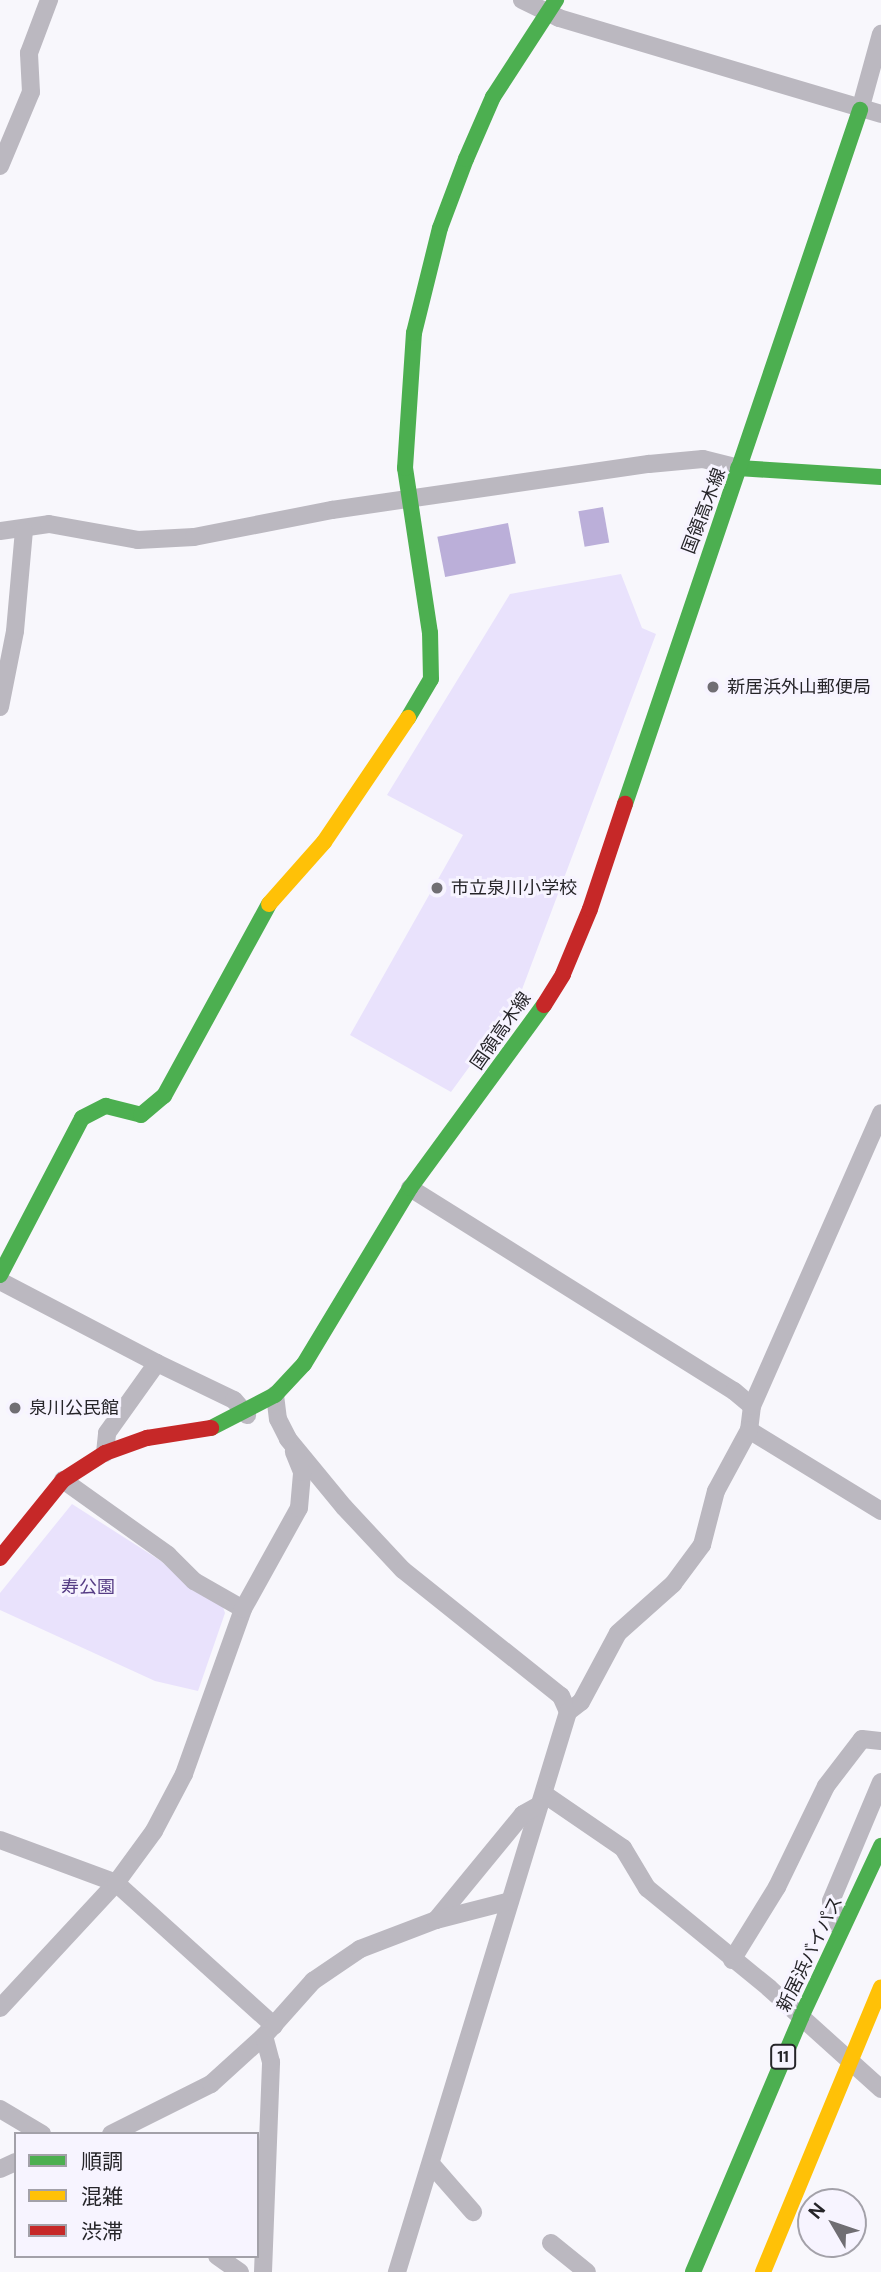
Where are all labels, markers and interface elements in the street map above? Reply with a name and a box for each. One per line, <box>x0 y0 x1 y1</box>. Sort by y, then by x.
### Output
street label: 国領高木線 <box>678 465 730 557</box>
place label: 新居浜外山郵便局 <box>727 676 871 698</box>
marker: 新居浜外山郵便局 <box>705 679 721 695</box>
place label: 市立泉川小学校 <box>451 877 577 899</box>
marker: 市立泉川小学校 <box>429 880 445 896</box>
street label: 国領高木線 <box>466 988 536 1074</box>
place label: 泉川公民館 <box>29 1397 119 1419</box>
marker: 泉川公民館 <box>7 1400 23 1416</box>
park label: 寿公園 <box>61 1576 115 1598</box>
street label: 新居浜バイパス <box>773 1893 847 2015</box>
road number: 11 <box>769 2044 797 2070</box>
legend <box>14 2132 259 2258</box>
text: 順調 <box>81 2148 123 2176</box>
text: 混雑 <box>81 2183 123 2211</box>
north arrow <box>797 2188 867 2258</box>
text: N <box>803 2197 831 2224</box>
text: 渋滞 <box>81 2218 123 2246</box>

